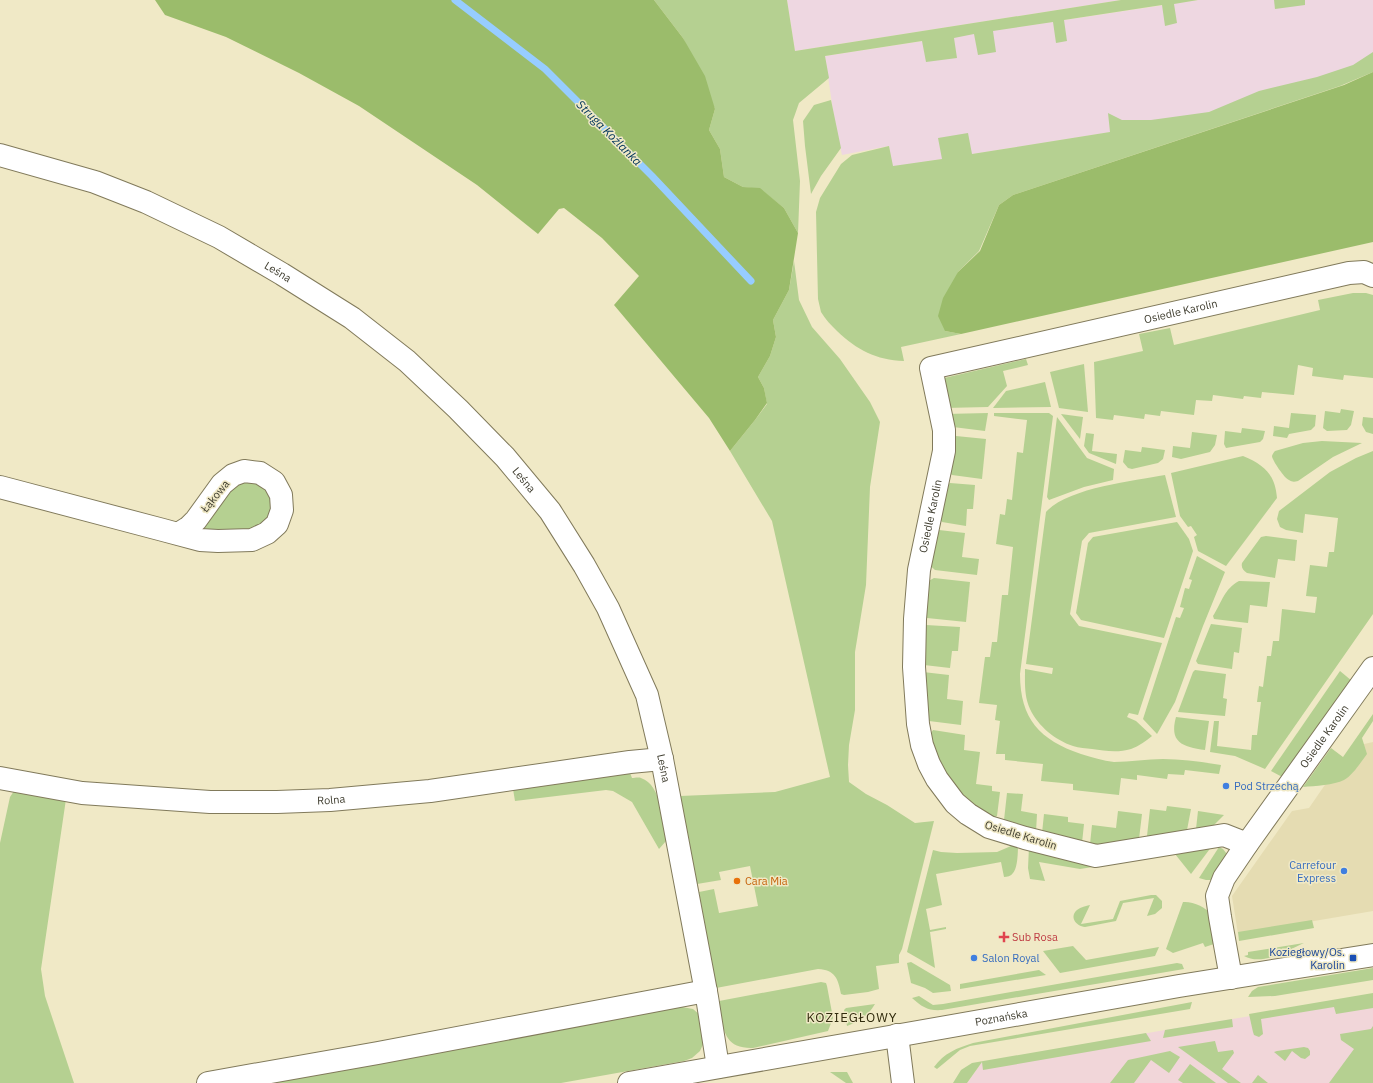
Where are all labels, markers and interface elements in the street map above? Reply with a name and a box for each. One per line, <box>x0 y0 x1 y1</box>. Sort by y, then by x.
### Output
water label: Struga Koźlanka <box>573 97 645 169</box>
street label: Leśna <box>262 258 294 285</box>
street label: Osiedle Karolin <box>1143 296 1219 326</box>
street label: Leśna <box>509 464 539 496</box>
street label: Łąkowa <box>197 477 232 516</box>
street label: Osiedle Karolin <box>916 478 945 554</box>
street label: Osiedle Karolin <box>1297 702 1352 771</box>
street label: Leśna <box>654 752 673 784</box>
place label: Pod Strzechą <box>1234 779 1299 793</box>
marker: Pod Strzechą <box>1221 781 1231 791</box>
street label: Rolna <box>317 792 346 807</box>
street label: Osiedle Karolin <box>983 817 1059 853</box>
place label: Carrefour Express <box>1289 858 1336 885</box>
marker: Carrefour Express <box>1339 866 1349 876</box>
place label: Cara Mia <box>745 874 788 888</box>
marker: Cara Mia <box>732 876 742 886</box>
place label: Sub Rosa <box>1012 930 1058 944</box>
marker: Sub Rosa <box>999 932 1009 942</box>
place label: Koziegłowy/Os. Karolin <box>1269 945 1345 972</box>
place label: Salon Royal <box>982 951 1039 965</box>
marker: Salon Royal <box>969 953 979 963</box>
marker: Koziegłowy/Os. Karolin <box>1348 953 1358 963</box>
street label: Poznańska <box>974 1006 1029 1029</box>
district label: KOZIEGŁOWY <box>806 1009 898 1026</box>

